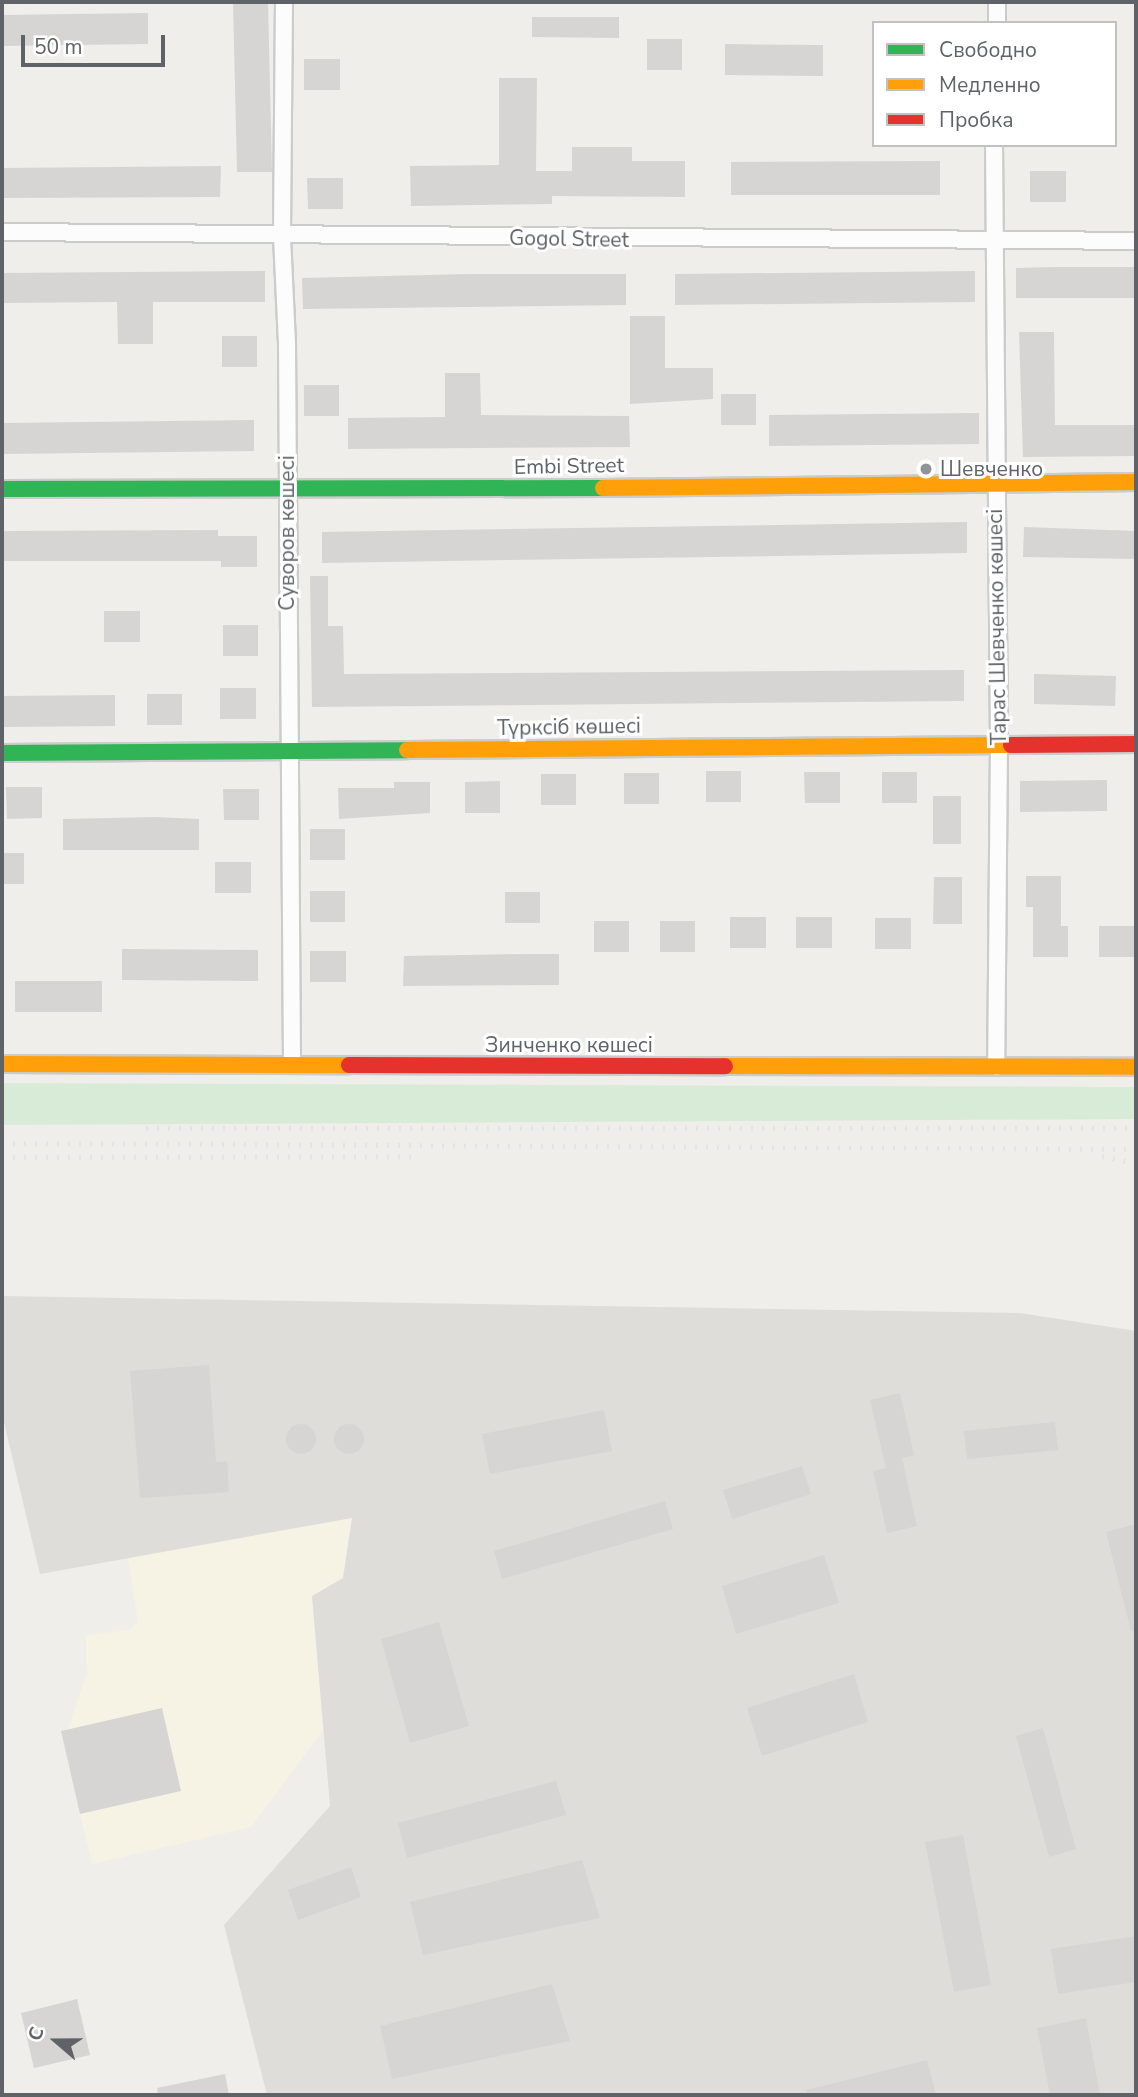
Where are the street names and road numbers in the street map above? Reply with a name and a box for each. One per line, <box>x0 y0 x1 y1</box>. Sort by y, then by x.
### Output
street label: Gogol Street <box>509 225 629 253</box>
street label: Embi Street <box>514 452 624 480</box>
street label: Суворов көшесі <box>274 455 300 611</box>
street label: Тарас Шевченко көшесі <box>982 509 1012 745</box>
street label: Түрксіб көшесі <box>497 713 641 741</box>
street label: Зинченко көшесі <box>485 1032 653 1058</box>

